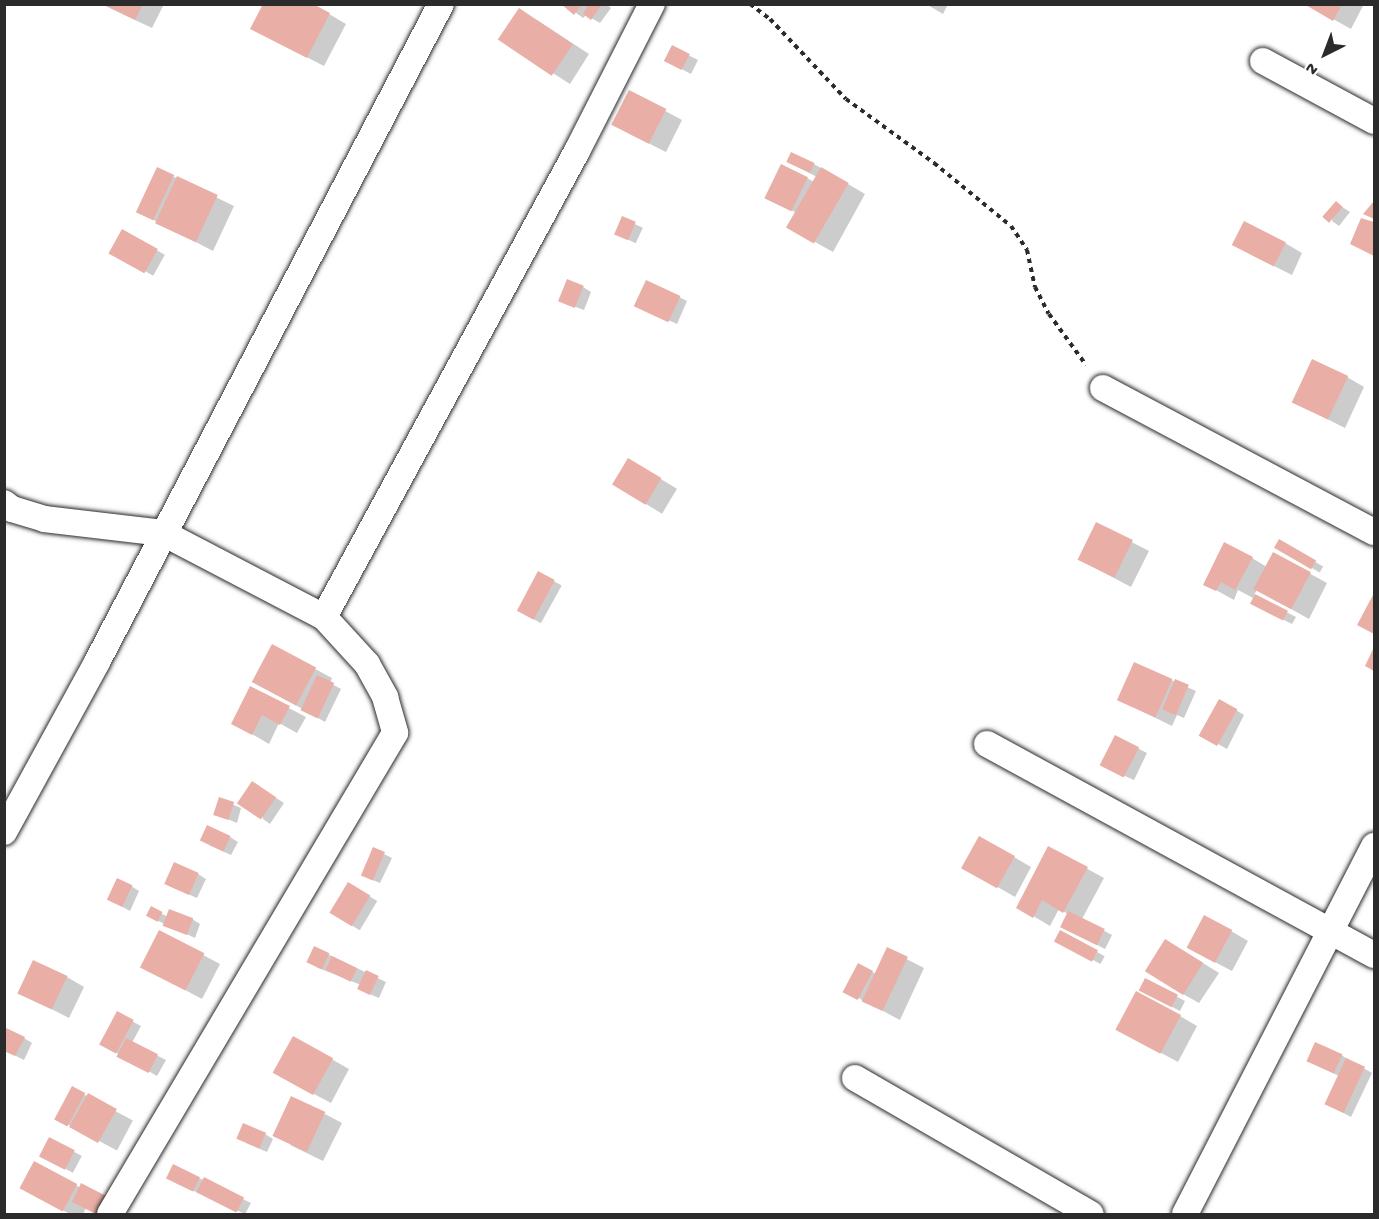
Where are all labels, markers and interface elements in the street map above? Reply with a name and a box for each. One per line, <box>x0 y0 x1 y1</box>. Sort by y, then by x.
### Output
north arrow <box>1295 24 1355 84</box>
text: N <box>1302 57 1323 78</box>

